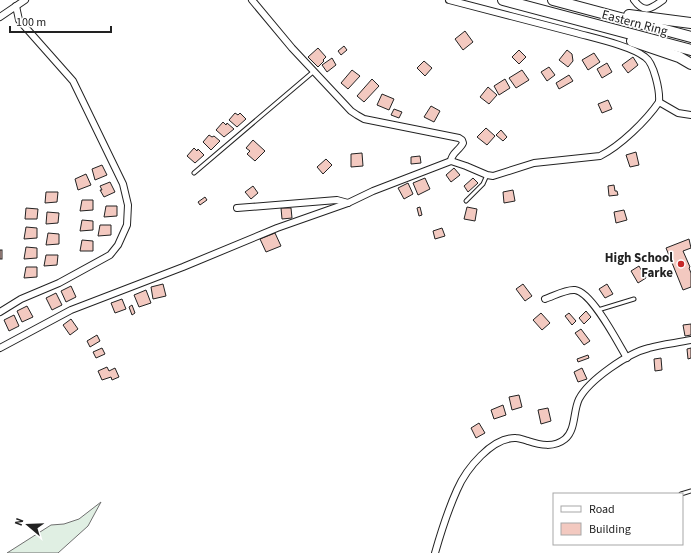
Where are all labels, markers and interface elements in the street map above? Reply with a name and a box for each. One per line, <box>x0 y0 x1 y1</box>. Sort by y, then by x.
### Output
street label: Eastern Ring <box>600 6 670 41</box>
scale bar <box>10 8 111 34</box>
text: 100 m <box>16 14 46 31</box>
place label: High School Farke <box>605 249 673 282</box>
marker: High School Farke <box>676 259 686 269</box>
legend <box>553 493 683 545</box>
text: Road <box>589 501 615 518</box>
north arrow <box>8 505 48 545</box>
text: N <box>11 516 27 528</box>
text: Building <box>589 521 631 538</box>

